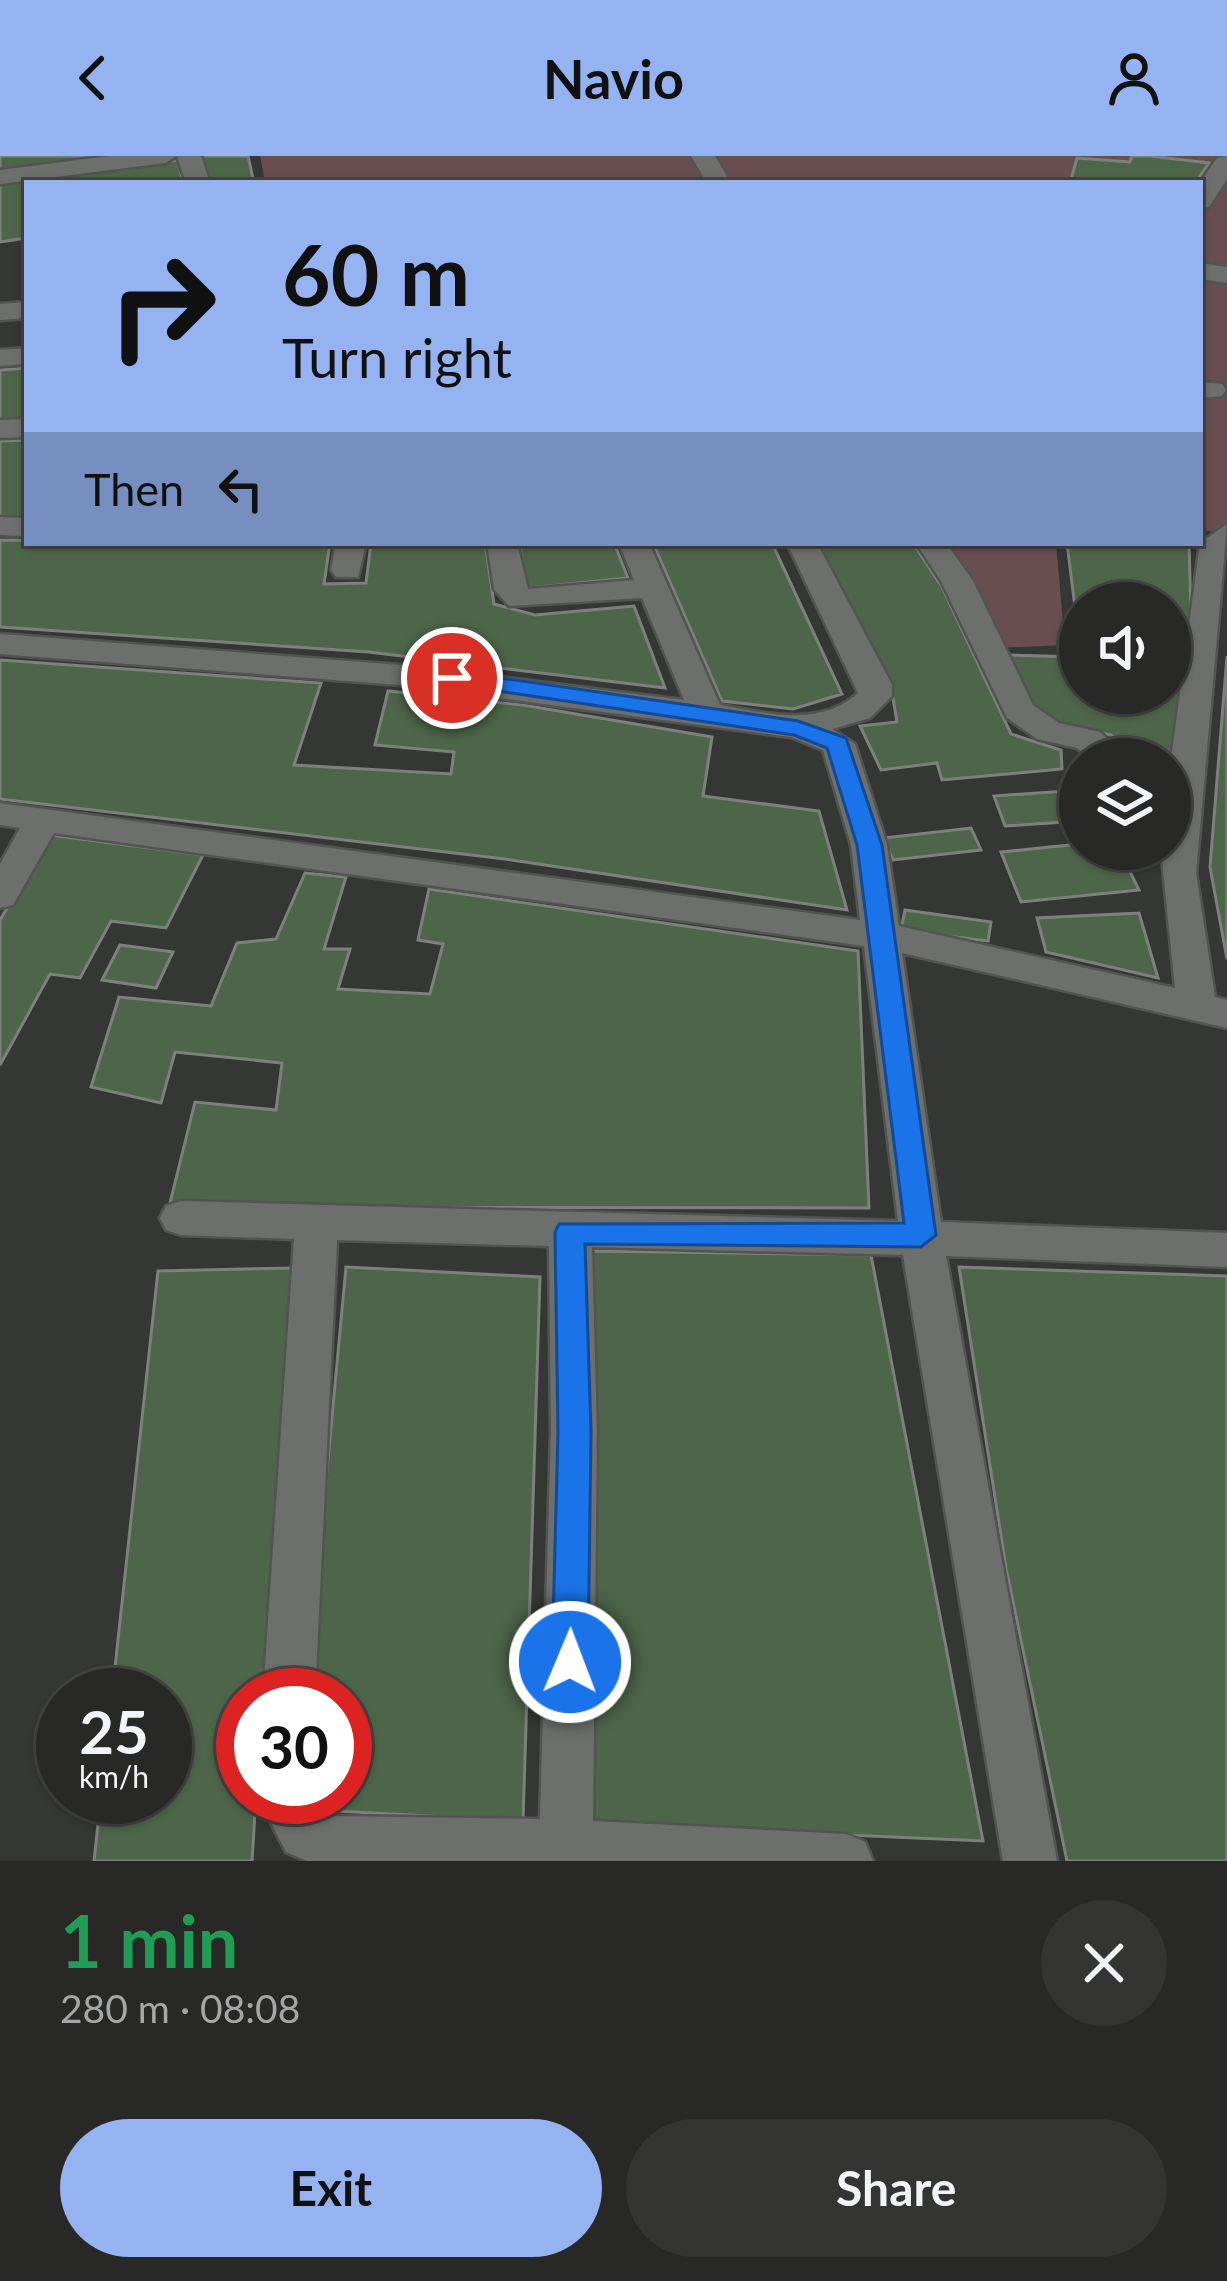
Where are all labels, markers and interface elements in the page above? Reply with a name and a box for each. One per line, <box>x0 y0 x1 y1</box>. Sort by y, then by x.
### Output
icon: back <box>60 45 126 111</box>
icon: person <box>1101 45 1167 111</box>
text: Navio <box>543 46 684 111</box>
text: 60 m <box>282 223 470 324</box>
icon: right <box>84 228 240 384</box>
text: Turn right <box>282 325 512 390</box>
icon: left <box>208 456 274 522</box>
text: Then <box>84 462 184 516</box>
map controls <box>1059 582 1191 870</box>
button: sound <box>1059 582 1191 714</box>
pin <box>401 627 503 729</box>
icon: arrive <box>419 645 485 711</box>
button: layers <box>1059 738 1191 870</box>
position arrow <box>507 1599 633 1725</box>
speed limit sign: 30 <box>216 1668 372 1824</box>
text: 25 <box>79 1695 149 1767</box>
text: km/h <box>79 1758 149 1794</box>
text: 1 min <box>60 1897 238 1983</box>
button: close <box>1041 1900 1167 2026</box>
text: 280 m · 08:08 <box>60 1985 300 2031</box>
button: Exit <box>60 2119 602 2257</box>
button: Share <box>626 2119 1167 2257</box>

